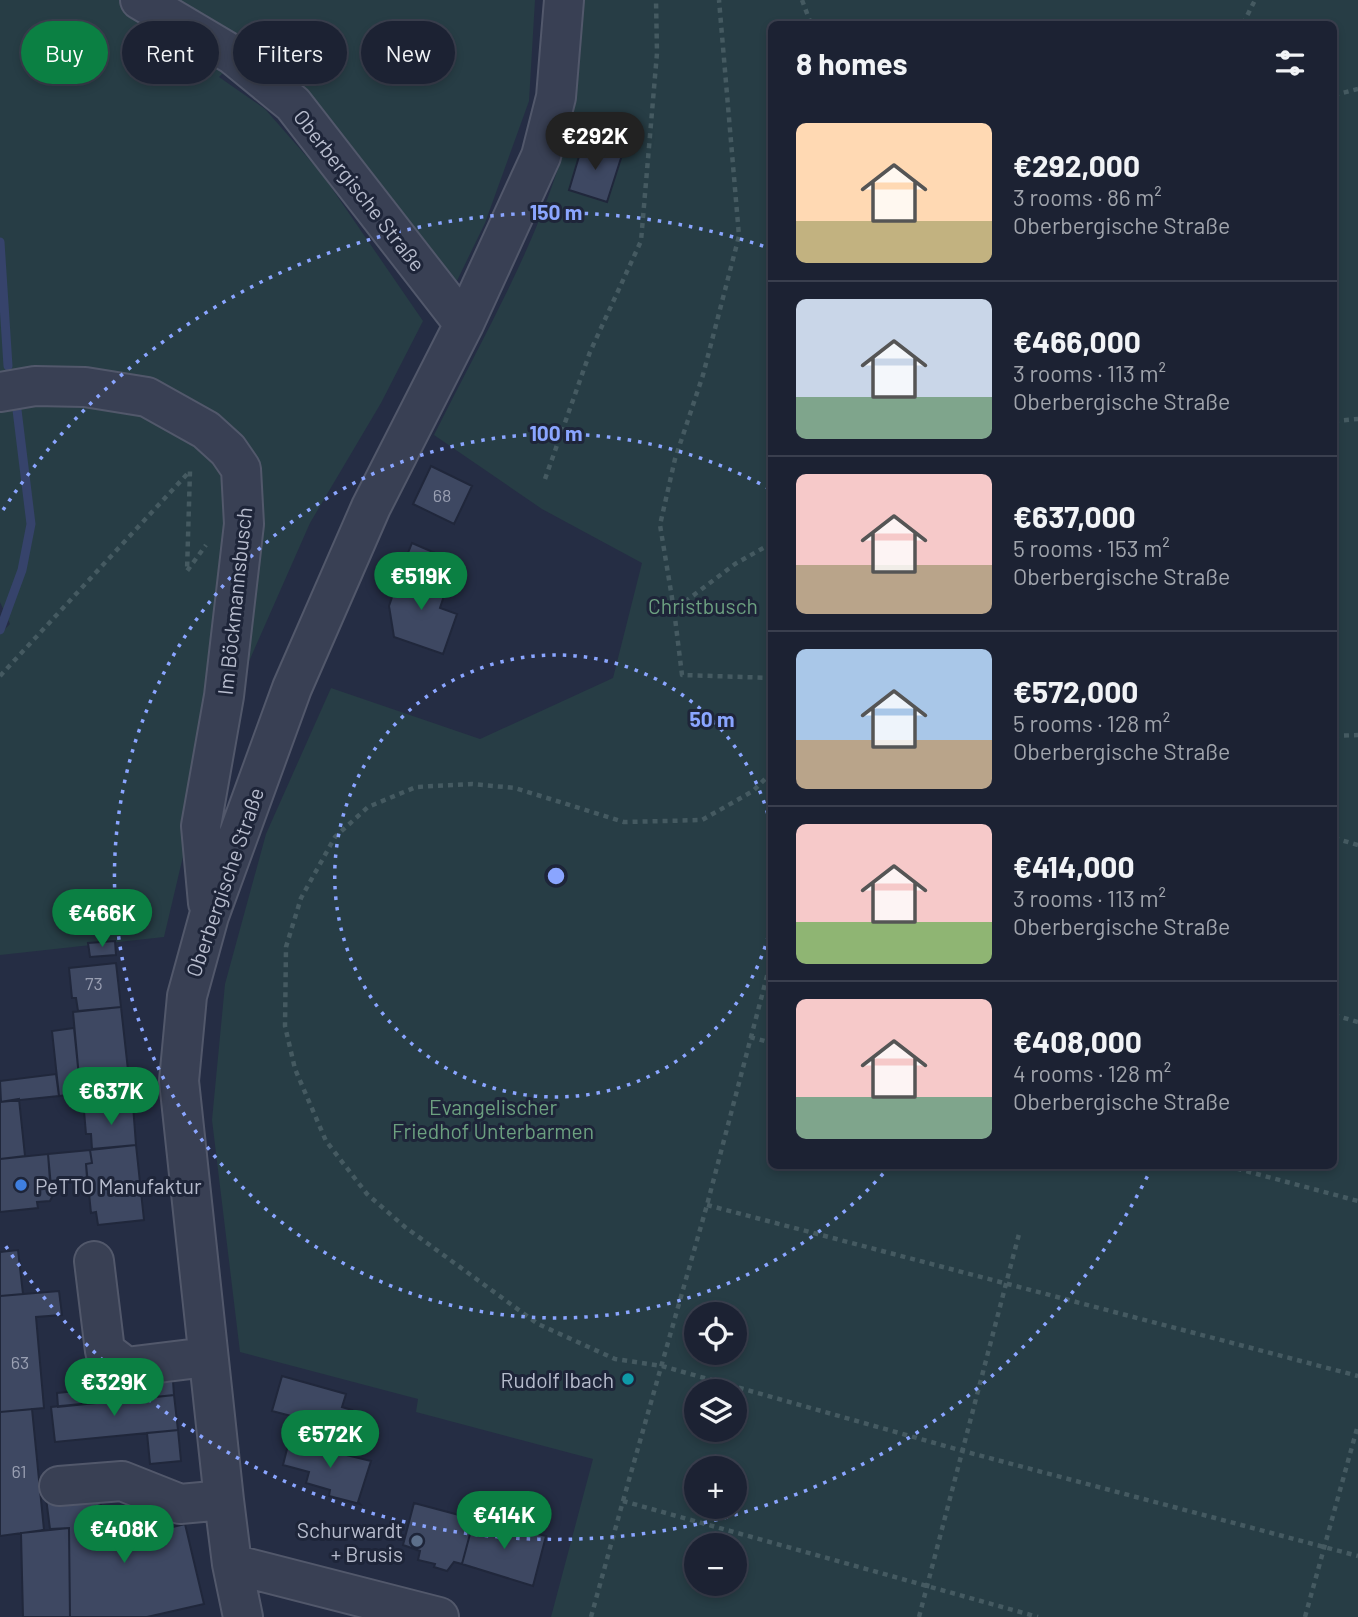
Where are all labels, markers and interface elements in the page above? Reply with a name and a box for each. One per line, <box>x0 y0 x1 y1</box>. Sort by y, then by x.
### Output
chip: Buy <box>21 21 108 84</box>
chip: Rent <box>122 21 219 84</box>
chip: Filters <box>233 21 347 84</box>
chip: New <box>361 21 455 84</box>
icon: filters <box>1271 44 1309 82</box>
text: 8 homes <box>796 45 907 81</box>
street label: Oberbergische Straße <box>289 104 431 276</box>
pin: €292K <box>546 113 644 172</box>
text: €292K <box>562 121 628 149</box>
text: €292,000 <box>1013 147 1140 183</box>
icon: home <box>852 151 936 235</box>
text: 3 rooms · 86 m² <box>1013 183 1162 211</box>
text: 150 m <box>530 199 582 224</box>
text: Oberbergische Straße <box>1013 211 1230 239</box>
text: €466,000 <box>1013 323 1141 359</box>
icon: home <box>852 327 936 411</box>
text: 3 rooms · 113 m² <box>1013 359 1166 387</box>
text: Oberbergische Straße <box>1013 387 1230 415</box>
text: 100 m <box>529 420 583 445</box>
house number: 68 <box>433 484 451 506</box>
text: €637,000 <box>1013 498 1136 534</box>
icon: home <box>852 502 936 586</box>
street label: Im Böckmannsbusch <box>212 506 256 696</box>
text: 5 rooms · 153 m² <box>1013 534 1170 562</box>
pin: €519K <box>372 552 470 612</box>
text: €519K <box>390 561 452 589</box>
text: Oberbergische Straße <box>1013 562 1230 590</box>
park label: Christbusch <box>648 593 758 618</box>
text: €572,000 <box>1013 673 1138 709</box>
icon: home <box>852 677 936 761</box>
text: 50 m <box>689 706 735 731</box>
text: 5 rooms · 128 m² <box>1013 709 1170 737</box>
text: Oberbergische Straße <box>1013 737 1230 765</box>
street label: Oberbergische Straße <box>180 784 268 980</box>
text: €414,000 <box>1013 848 1135 884</box>
icon: home <box>852 852 936 936</box>
centre of rings <box>544 864 568 888</box>
text: 3 rooms · 113 m² <box>1013 884 1166 912</box>
pin: €466K <box>53 890 151 949</box>
text: €466K <box>68 898 136 926</box>
text: Oberbergische Straße <box>1013 912 1230 940</box>
house number: 73 <box>85 972 103 994</box>
text: €408,000 <box>1013 1023 1142 1059</box>
icon: home <box>852 1027 936 1111</box>
text: 4 rooms · 128 m² <box>1013 1059 1171 1087</box>
pin: €637K <box>62 1068 160 1127</box>
text: €637K <box>78 1076 144 1104</box>
text: Oberbergische Straße <box>1013 1087 1230 1115</box>
park label: Evangelischer Friedhof Unterbarmen <box>392 1094 594 1143</box>
place label: PeTTO Manufaktur <box>35 1173 202 1198</box>
marker: PeTTO Manufaktur <box>13 1177 29 1193</box>
map controls <box>684 1302 747 1596</box>
button: locate <box>684 1302 747 1365</box>
house number: 63 <box>11 1351 29 1373</box>
pin: €329K <box>65 1358 163 1418</box>
text: €329K <box>81 1367 147 1395</box>
place label: Rudolf Ibach <box>501 1367 614 1392</box>
marker: Rudolf Ibach <box>620 1371 636 1387</box>
button: layers <box>684 1379 747 1442</box>
pin: €572K <box>281 1410 379 1470</box>
text: €572K <box>297 1419 363 1447</box>
button: + <box>684 1456 747 1519</box>
house number: 61 <box>11 1460 27 1482</box>
pin: €414K <box>455 1492 553 1551</box>
text: €414K <box>473 1500 535 1528</box>
pin: €408K <box>75 1506 173 1565</box>
text: €408K <box>90 1514 158 1542</box>
place label: Schurwardt + Brusis <box>297 1517 403 1566</box>
marker: Schurwardt + Brusis <box>409 1533 425 1549</box>
button: − <box>684 1533 747 1596</box>

